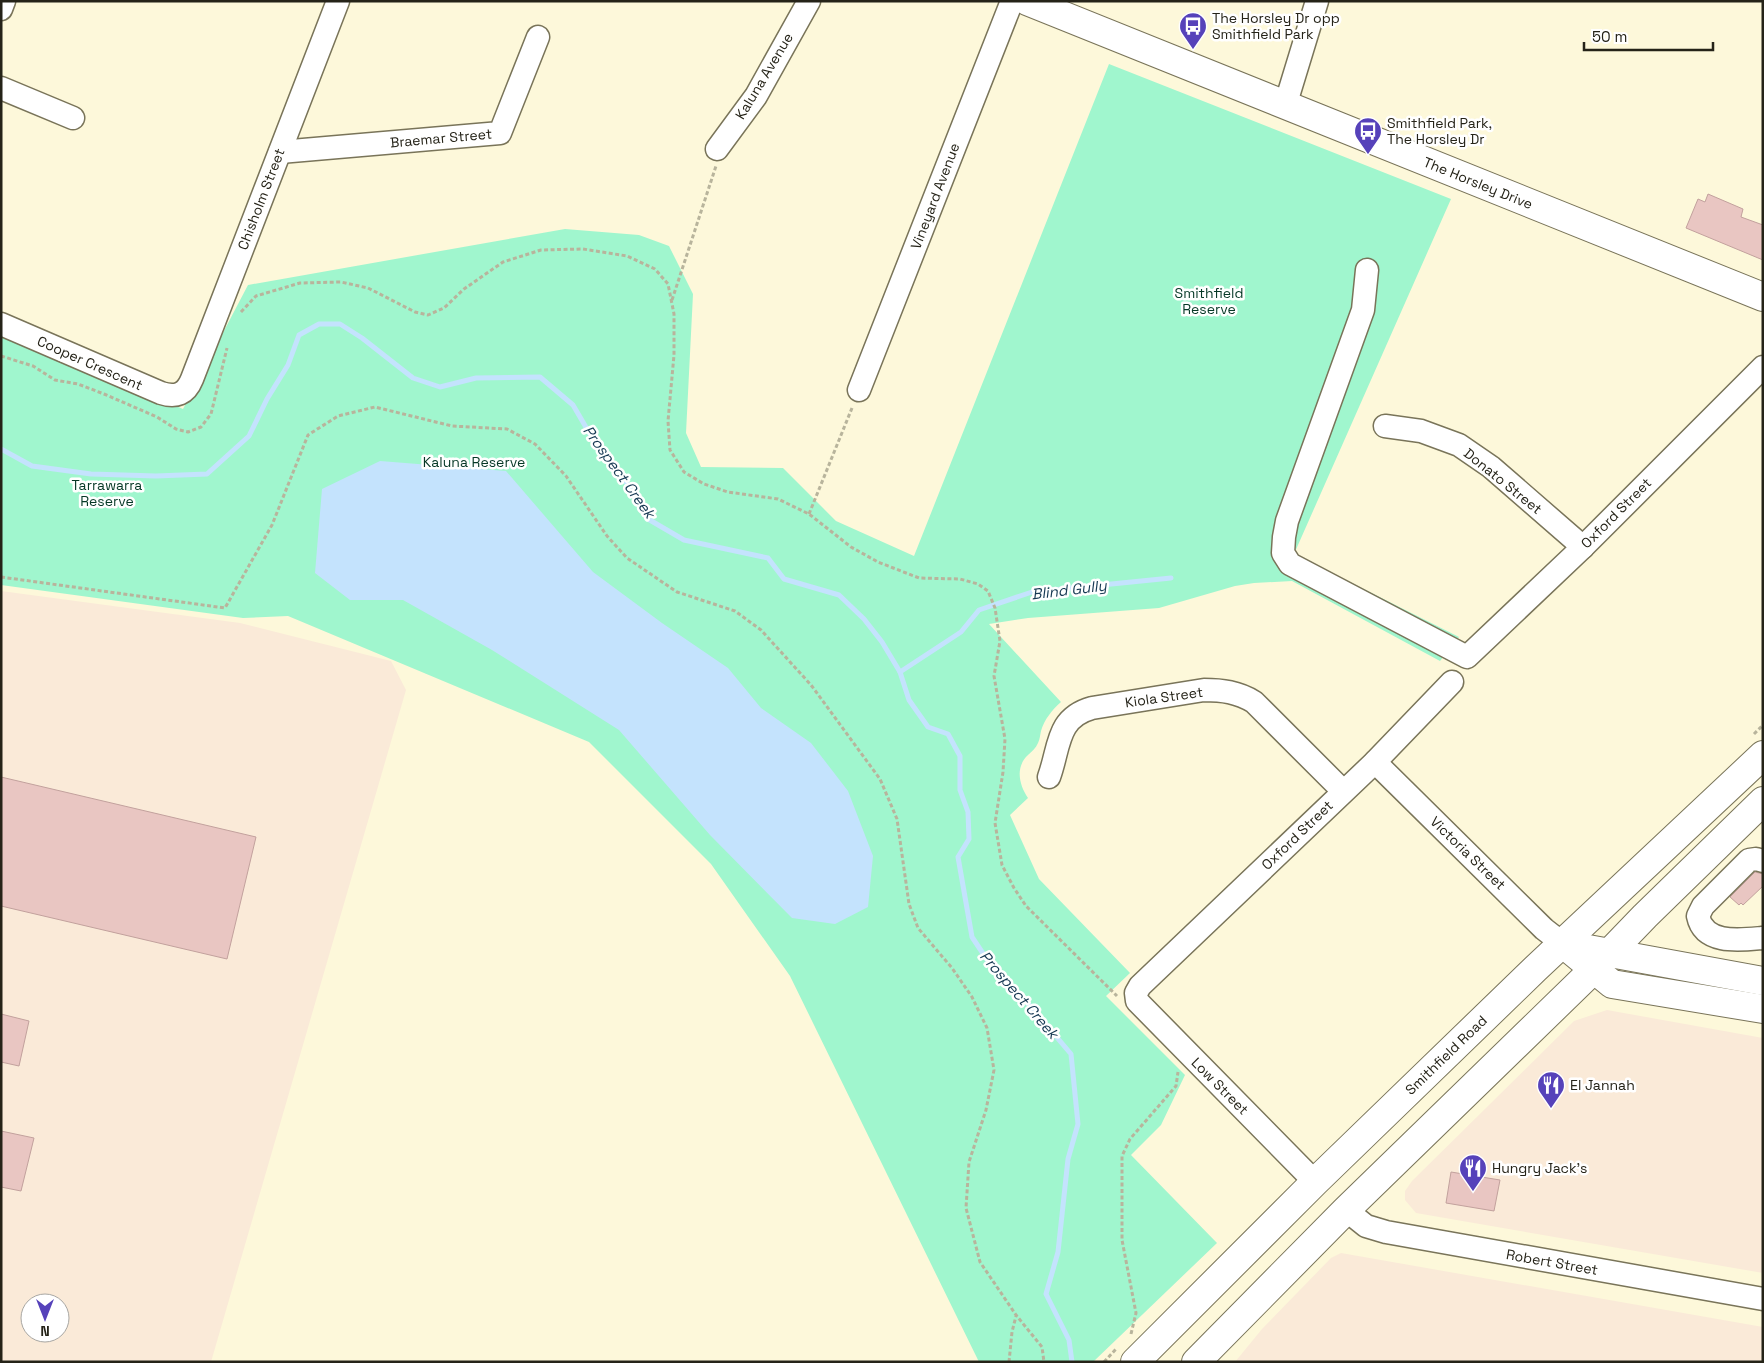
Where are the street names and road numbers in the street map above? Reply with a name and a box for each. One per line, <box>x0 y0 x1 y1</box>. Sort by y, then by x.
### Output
street label: Kaluna Avenue <box>731 29 797 123</box>
street label: Braemar Street <box>389 125 493 151</box>
street label: Vineyard Avenue <box>906 140 964 252</box>
street label: Chisholm Street <box>233 146 289 252</box>
street label: The Horsley Drive <box>1421 153 1535 213</box>
street label: Cooper Crescent <box>34 332 146 394</box>
street label: Donato Street <box>1460 444 1546 518</box>
street label: Oxford Street <box>1577 474 1655 552</box>
street label: Kiola Street <box>1124 683 1204 711</box>
street label: Oxford Street <box>1257 796 1337 874</box>
street label: Victoria Street <box>1426 812 1510 894</box>
street label: Smithfield Road <box>1401 1011 1491 1099</box>
street label: Low Street <box>1188 1054 1252 1118</box>
street label: Robert Street <box>1505 1245 1599 1279</box>

